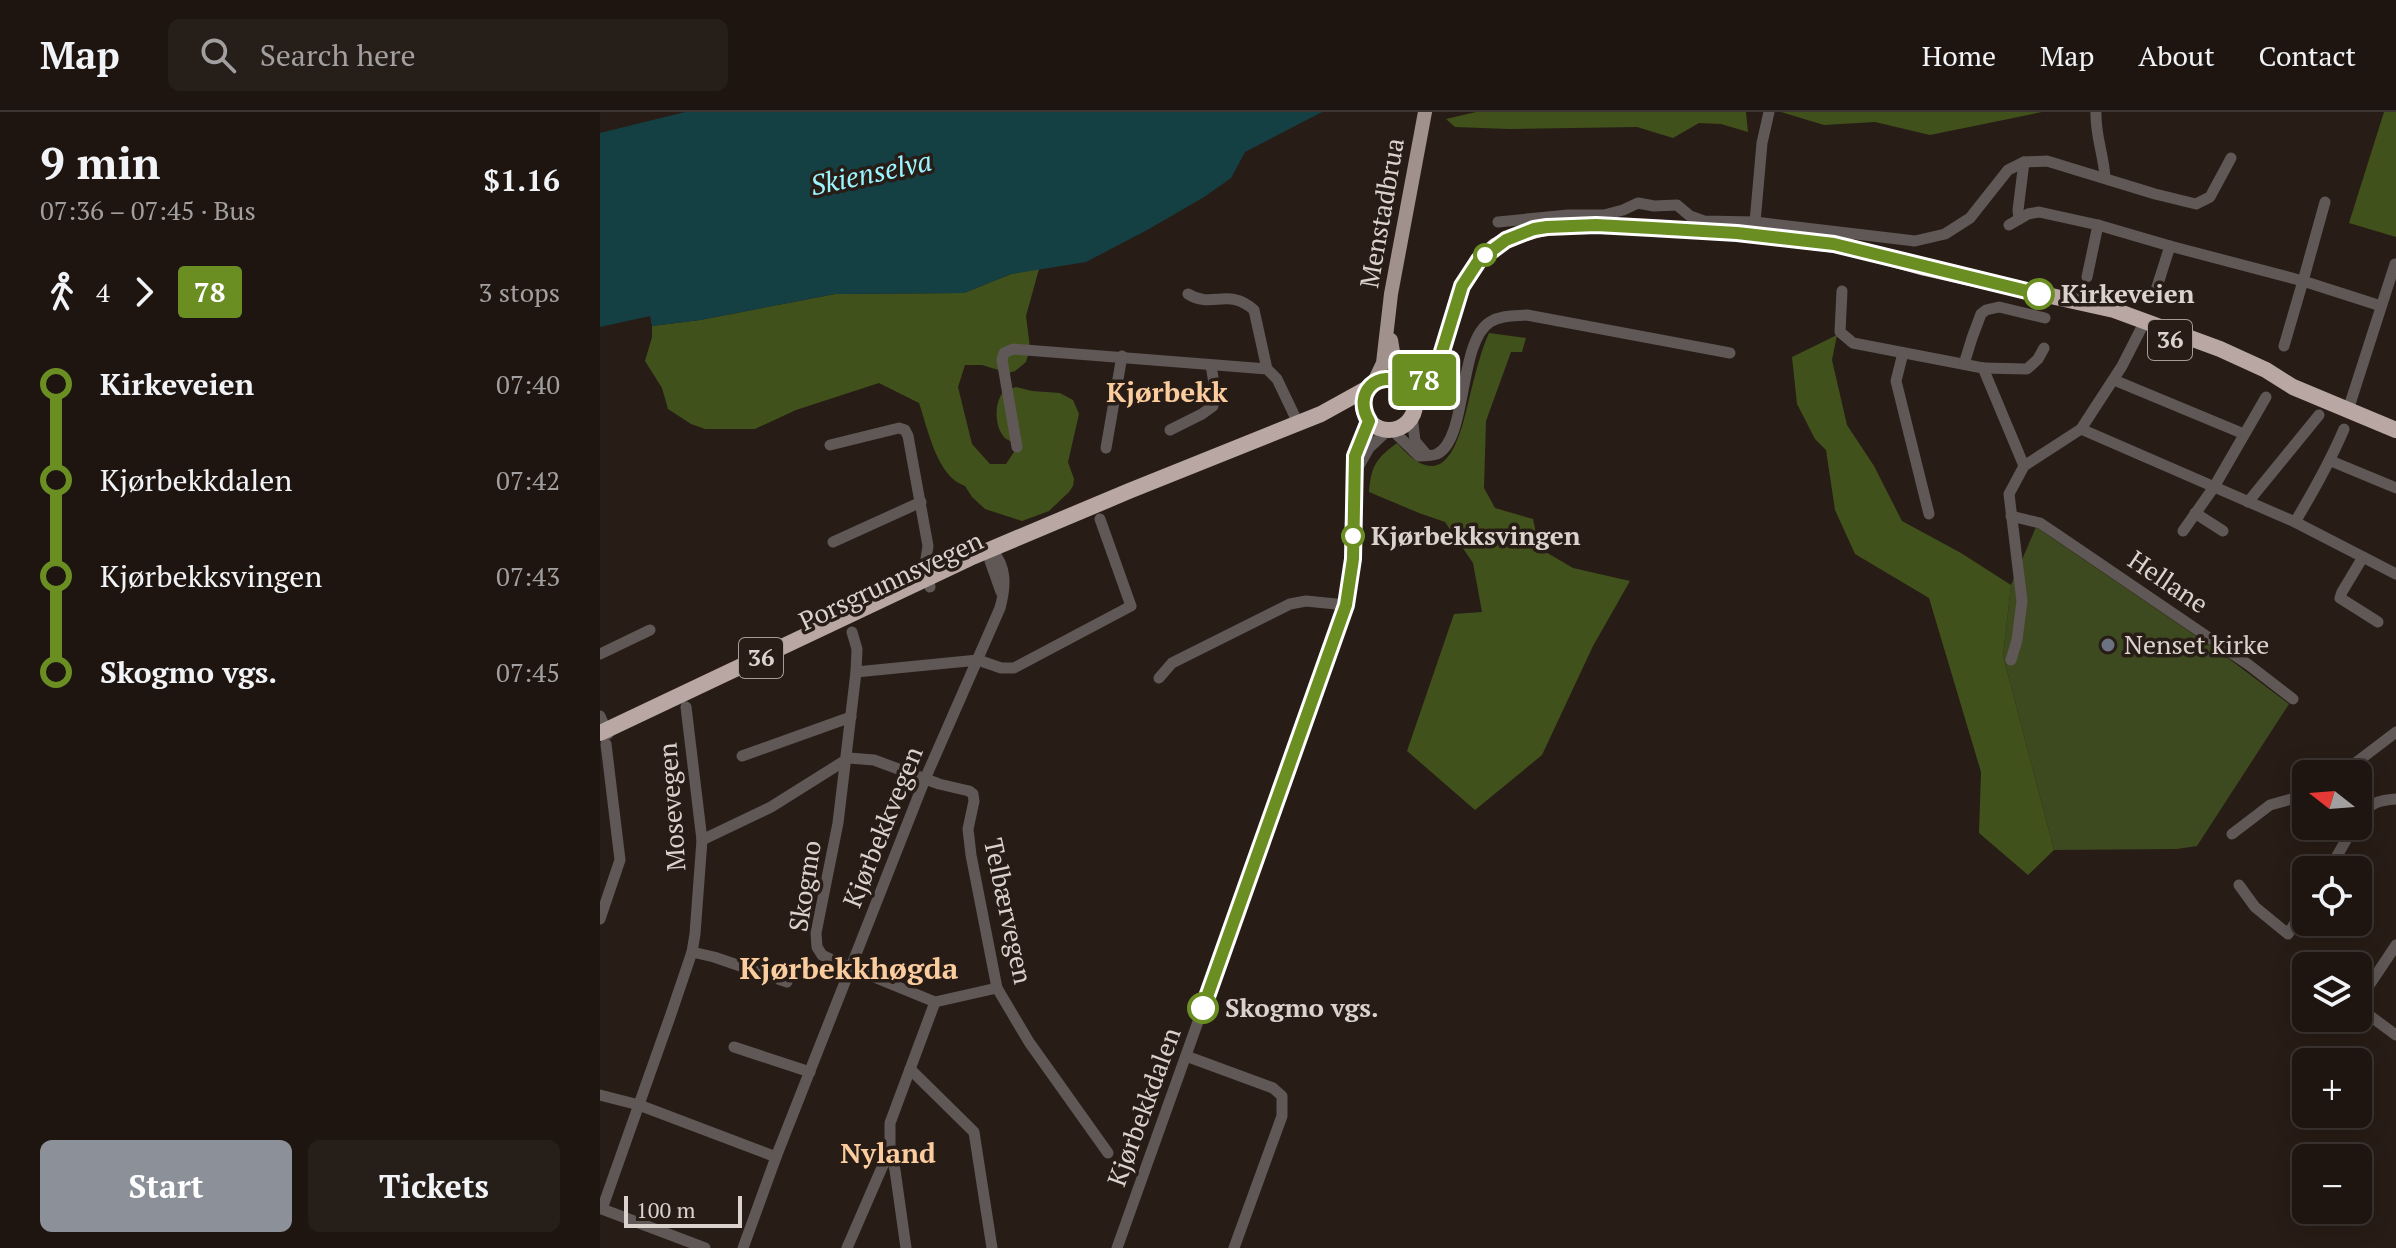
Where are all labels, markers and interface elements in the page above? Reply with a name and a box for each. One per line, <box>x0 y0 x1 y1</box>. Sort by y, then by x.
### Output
search box <box>168 19 728 91</box>
text: Map <box>40 30 120 80</box>
icon: search <box>196 33 240 77</box>
text: Search here <box>260 35 416 75</box>
text: Home <box>1922 37 1996 74</box>
text: Map <box>2040 37 2094 74</box>
text: About <box>2138 37 2215 74</box>
text: Contact <box>2259 37 2356 74</box>
text: 9 min <box>40 133 160 192</box>
street label: Menstadbrua <box>1351 135 1411 291</box>
water label: Skienselva <box>807 142 935 203</box>
text: $1.16 <box>483 160 560 200</box>
text: 07:36 – 07:45 · Bus <box>40 193 256 227</box>
unlabelled marker <box>1474 244 1496 266</box>
icon: walk <box>40 270 84 314</box>
icon: forward <box>122 270 166 314</box>
text: 78 <box>194 273 226 310</box>
text: 4 <box>96 275 110 309</box>
text: 3 stops <box>479 275 560 309</box>
place label: Kirkeveien <box>2061 276 2195 310</box>
marker: Kirkeveien <box>2024 279 2054 309</box>
road number: 36 <box>2148 320 2192 360</box>
line badge: 78 <box>1388 354 1460 406</box>
text: 78 <box>1408 361 1440 398</box>
text: Kirkeveien <box>100 364 254 404</box>
text: 07:40 <box>496 367 560 401</box>
district label: Kjørbekk <box>1106 373 1229 410</box>
text: Kjørbekkdalen <box>100 460 292 500</box>
text: 07:42 <box>496 463 560 497</box>
place label: Kjørbekksvingen <box>1371 518 1581 552</box>
street label: Porsgrunnsvegen <box>793 523 988 638</box>
marker: Kjørbekksvingen <box>1342 525 1364 547</box>
street label: Hellane <box>2122 542 2215 620</box>
text: Kjørbekksvingen <box>100 556 322 596</box>
text: 07:43 <box>496 559 560 593</box>
place label: Nenset kirke <box>2124 627 2269 661</box>
marker: Nenset kirke <box>2099 636 2117 654</box>
road number: 36 <box>739 638 783 678</box>
text: Skogmo vgs. <box>100 652 277 692</box>
text: 07:45 <box>496 655 560 689</box>
street label: Kjørbekkvegen <box>834 741 930 912</box>
street label: Mosevegen <box>650 742 692 872</box>
north arrow <box>2292 760 2372 840</box>
map controls <box>2292 760 2372 1224</box>
street label: Telbærvegen <box>977 835 1041 987</box>
street label: Skogmo <box>780 838 828 934</box>
button: locate <box>2292 856 2372 936</box>
district label: Kjørbekkhøgda <box>740 948 959 988</box>
button: layers <box>2292 952 2372 1032</box>
place label: Skogmo vgs. <box>1225 990 1379 1024</box>
marker: Skogmo vgs. <box>1188 993 1218 1023</box>
street label: Kjørbekkdalen <box>1099 1023 1188 1191</box>
button: + <box>2292 1048 2372 1128</box>
district label: Nyland <box>840 1134 936 1171</box>
button: Start <box>40 1140 292 1232</box>
button: Tickets <box>308 1140 560 1232</box>
button: − <box>2292 1144 2372 1224</box>
scale bar <box>624 1192 742 1228</box>
text: 100 m <box>636 1195 696 1224</box>

